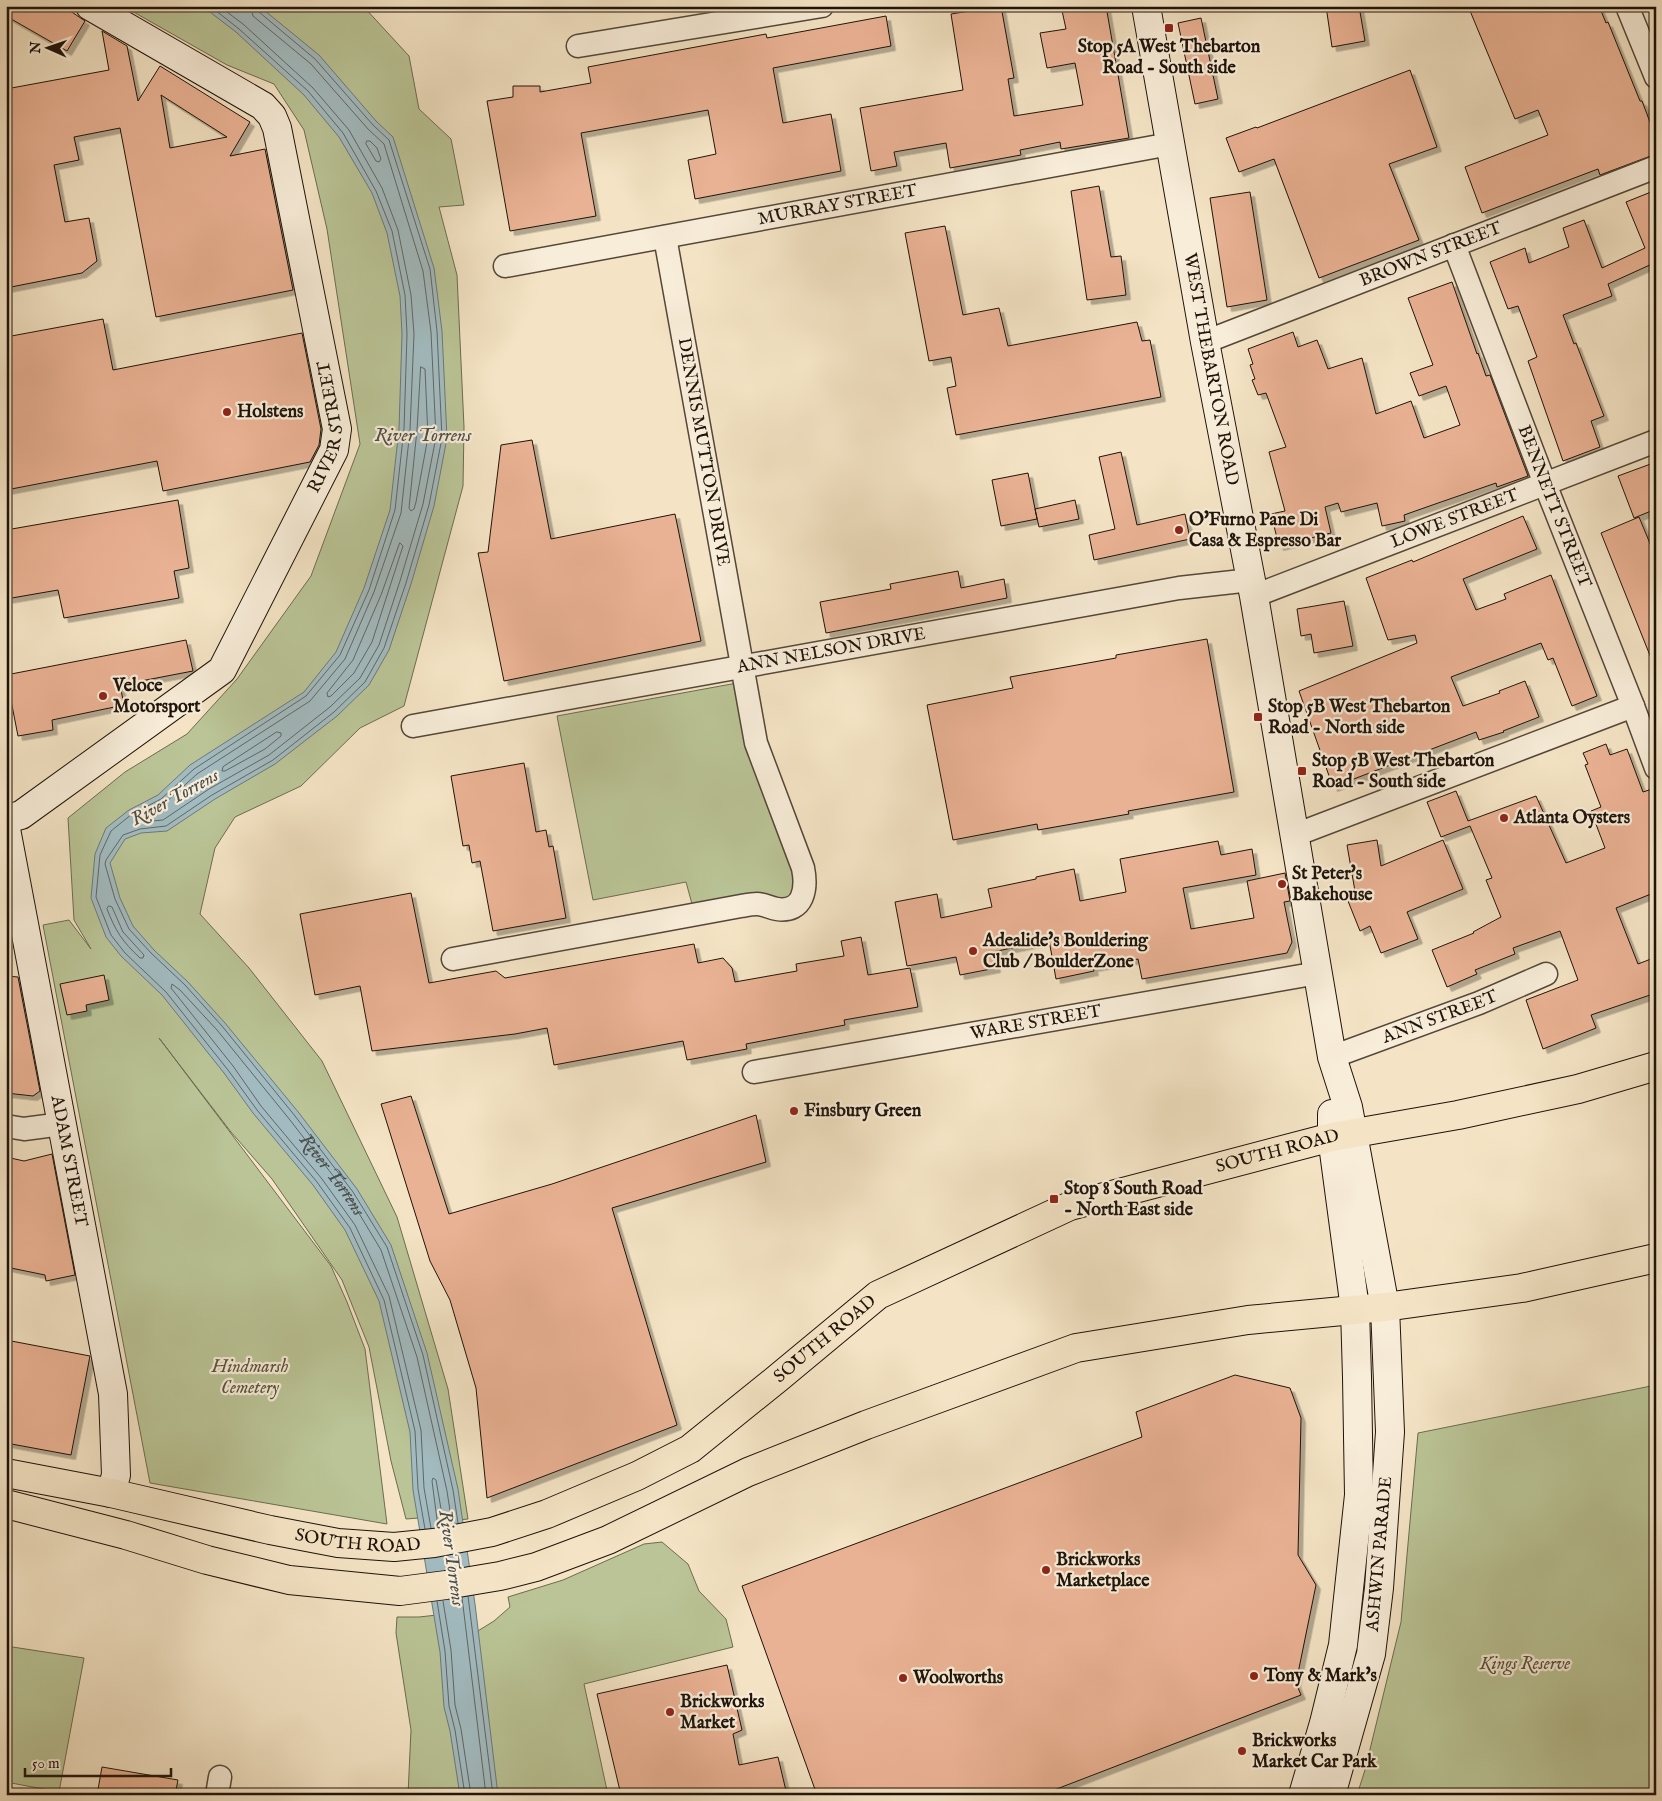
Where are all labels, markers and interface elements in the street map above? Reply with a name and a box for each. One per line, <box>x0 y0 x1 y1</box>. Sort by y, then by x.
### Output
north arrow <box>22 22 72 72</box>
marker: Stop 5A West Thebarton Road - South side <box>1163 22 1175 34</box>
place label: Stop 5A West Thebarton Road - South side <box>1078 36 1261 80</box>
text: N <box>27 41 45 55</box>
street label: MURRAY STREET <box>756 179 919 231</box>
street label: BROWN STREET <box>1356 217 1505 292</box>
street label: WEST THEBARTON ROAD <box>1178 251 1244 488</box>
street label: DENNIS MUTTON DRIVE <box>672 336 734 568</box>
street label: RIVER STREET <box>303 359 349 497</box>
place label: Holstens <box>237 401 304 424</box>
marker: Holstens <box>221 406 233 418</box>
street label: BENNETT STREET <box>1512 422 1596 591</box>
water label: River Torrens <box>375 424 472 448</box>
street label: LOWE STREET <box>1387 484 1522 554</box>
place label: O'Furno Pane Di Casa & Espresso Bar <box>1189 509 1341 553</box>
marker: O'Furno Pane Di Casa & Espresso Bar <box>1173 524 1185 536</box>
street label: ANN NELSON DRIVE <box>734 622 927 679</box>
place label: Veloce Motorsport <box>112 675 201 719</box>
marker: Veloce Motorsport <box>97 690 109 702</box>
place label: Stop 5B West Thebarton Road - North side <box>1268 696 1451 740</box>
marker: Stop 5B West Thebarton Road - North side <box>1252 711 1264 723</box>
place label: Stop 5B West Thebarton Road - South side <box>1312 750 1495 794</box>
water label: River Torrens <box>127 764 224 832</box>
marker: Stop 5B West Thebarton Road - South side <box>1296 765 1308 777</box>
place label: Atlanta Oysters <box>1513 807 1631 830</box>
marker: Atlanta Oysters <box>1498 812 1510 824</box>
place label: St Peter's Bakehouse <box>1292 863 1373 907</box>
marker: St Peter's Bakehouse <box>1276 878 1288 890</box>
place label: Adealide's Bouldering Club / BoulderZone <box>982 930 1149 974</box>
marker: Adealide's Bouldering Club / BoulderZone <box>967 945 979 957</box>
street label: ANN STREET <box>1378 985 1501 1049</box>
street label: WARE STREET <box>968 1000 1103 1045</box>
street label: ADAM STREET <box>45 1092 93 1229</box>
place label: Finsbury Green <box>804 1100 922 1123</box>
marker: Finsbury Green <box>788 1105 800 1117</box>
street label: SOUTH ROAD <box>1213 1124 1342 1179</box>
water label: River Torrens <box>293 1129 370 1221</box>
place label: Stop 8 South Road - North East side <box>1064 1178 1203 1222</box>
marker: Stop 8 South Road - North East side <box>1048 1193 1060 1205</box>
street label: SOUTH ROAD <box>769 1290 881 1388</box>
park label: Hindmarsh Cemetery <box>211 1356 289 1400</box>
street label: ASHWIN PARADE <box>1362 1475 1398 1634</box>
water label: River Torrens <box>432 1508 470 1608</box>
street label: SOUTH ROAD <box>293 1524 422 1559</box>
place label: Brickworks Marketplace <box>1056 1549 1150 1593</box>
marker: Brickworks Marketplace <box>1040 1564 1052 1576</box>
park label: Kings Reserve <box>1479 1653 1570 1676</box>
place label: Tony & Mark's <box>1263 1665 1378 1688</box>
place label: Woolworths <box>912 1667 1004 1690</box>
marker: Tony & Mark's <box>1248 1670 1260 1682</box>
marker: Woolworths <box>897 1672 909 1684</box>
place label: Brickworks Market <box>680 1691 765 1735</box>
marker: Brickworks Market <box>664 1706 676 1718</box>
place label: Brickworks Market Car Park <box>1252 1730 1378 1774</box>
marker: Brickworks Market Car Park <box>1236 1745 1248 1757</box>
scale bar <box>25 1746 171 1778</box>
text: 50 m <box>32 1754 60 1773</box>

